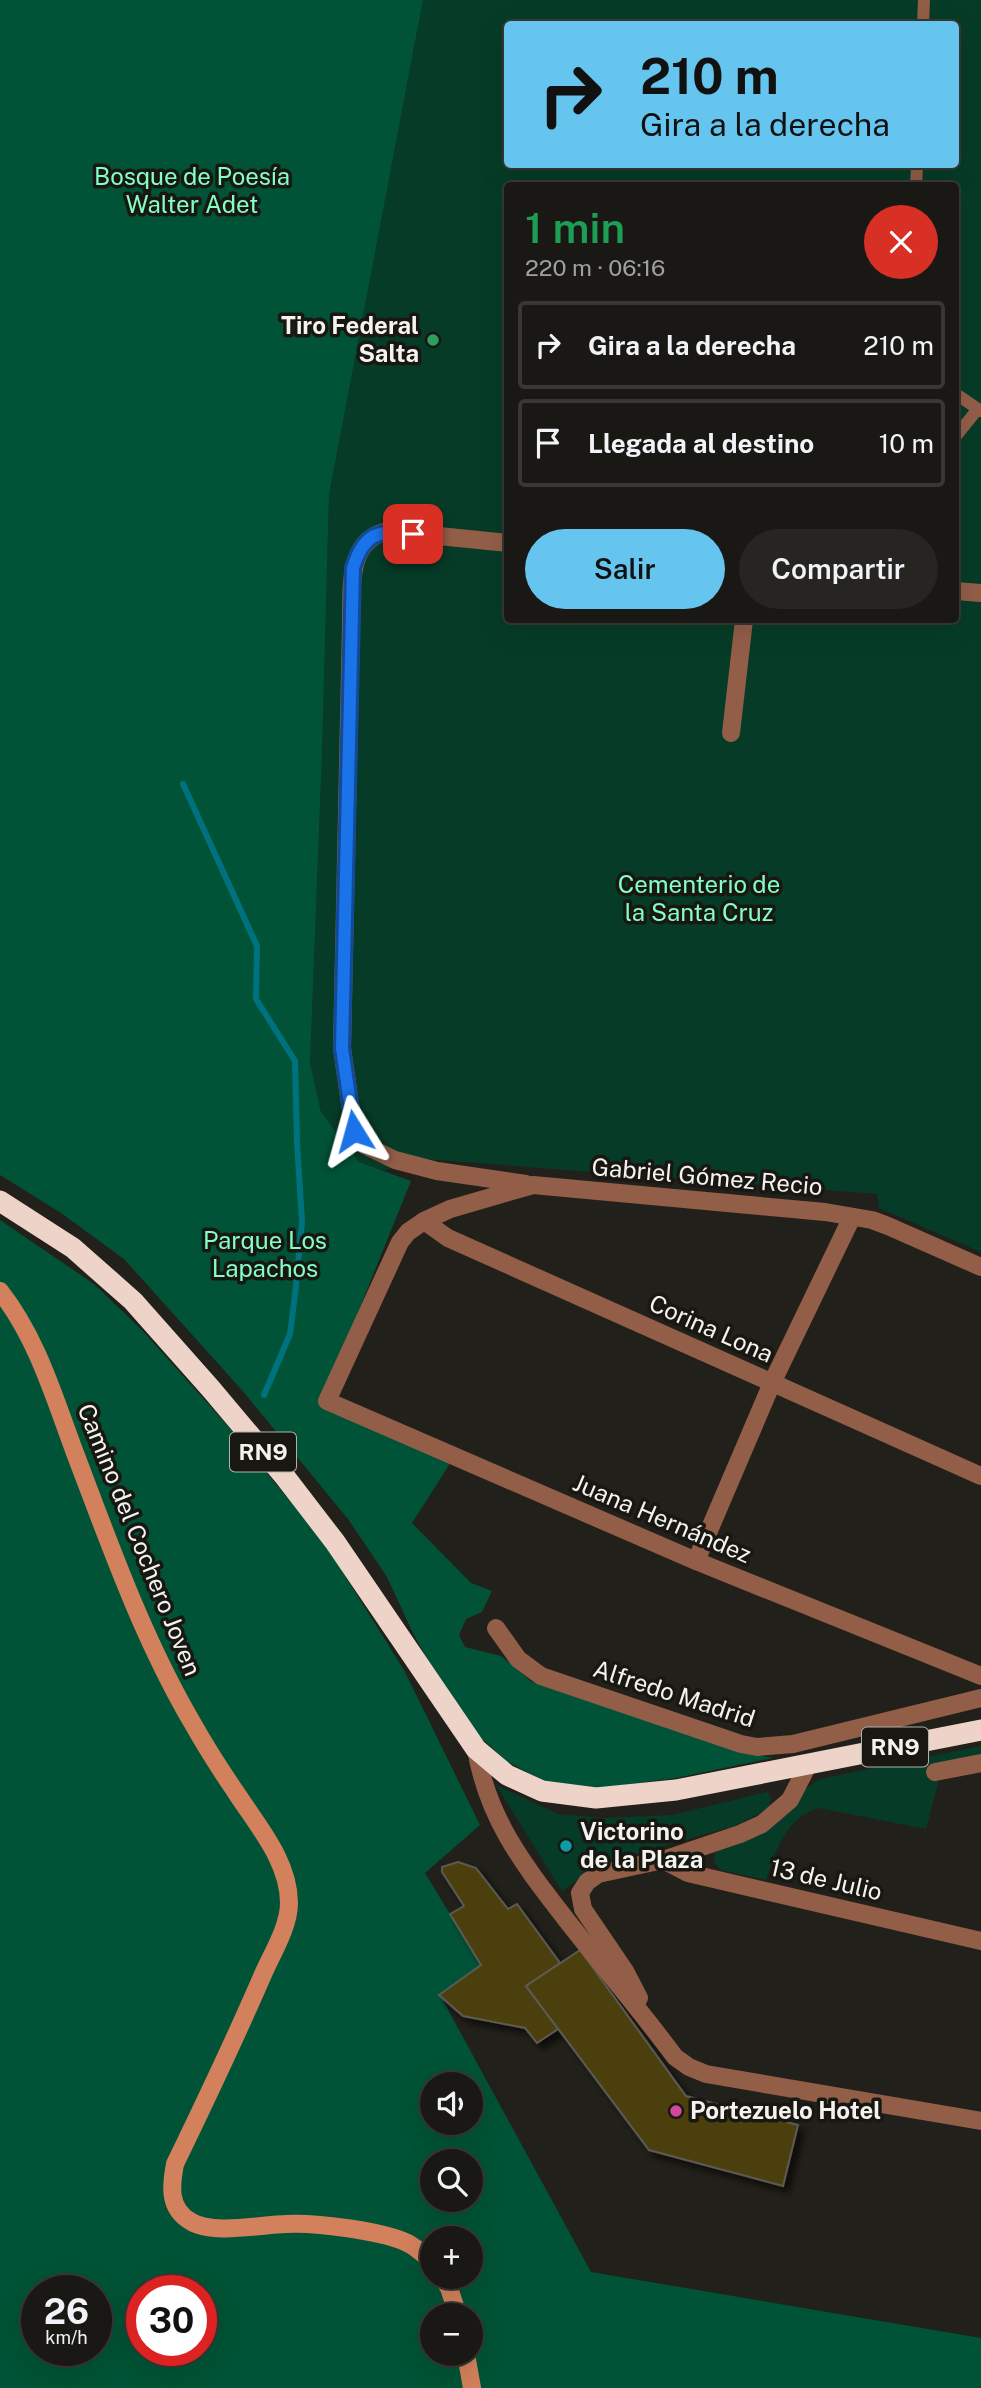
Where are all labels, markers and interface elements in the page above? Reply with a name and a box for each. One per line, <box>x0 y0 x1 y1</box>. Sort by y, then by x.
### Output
text: 210 m <box>640 47 779 105</box>
icon: right <box>525 49 616 140</box>
text: Gira a la derecha <box>640 106 890 143</box>
park label: Bosque de Poesía Walter Adet <box>94 162 290 218</box>
text: 1 min <box>525 203 625 252</box>
button: close <box>864 205 938 279</box>
text: 220 m · 06:16 <box>525 254 665 281</box>
place label: Tiro Federal Salta <box>281 311 419 367</box>
icon: right <box>529 326 567 364</box>
text: Gira a la derecha <box>588 330 796 361</box>
text: 210 m <box>863 330 934 361</box>
marker: Tiro Federal Salta <box>425 332 441 348</box>
icon: arrive <box>529 424 567 462</box>
text: Llegada al destino <box>588 428 814 459</box>
text: 10 m <box>879 428 934 459</box>
pin <box>383 504 443 564</box>
icon: arrive <box>394 515 432 553</box>
button: Salir <box>525 529 725 609</box>
button: Compartir <box>739 529 938 609</box>
park label: Cementerio de la Santa Cruz <box>618 870 780 926</box>
position arrow <box>317 1094 391 1168</box>
street label: Gabriel Gómez Recio <box>590 1152 824 1200</box>
park label: Parque Los Lapachos <box>203 1226 327 1282</box>
street label: Corina Lona <box>645 1288 778 1368</box>
street label: Camino del Cochero Joven <box>72 1399 207 1680</box>
road number: RN9 <box>230 1432 296 1471</box>
street label: Juana Hernández <box>569 1468 756 1568</box>
street label: Alfredo Madrid <box>590 1654 759 1732</box>
road number: RN9 <box>862 1728 928 1766</box>
place label: Victorino de la Plaza <box>580 1817 703 1873</box>
marker: Victorino de la Plaza <box>558 1838 574 1854</box>
street label: 13 de Julio <box>767 1853 885 1905</box>
map controls <box>420 2072 483 2366</box>
button: sound <box>420 2072 483 2135</box>
place label: Portezuelo Hotel <box>690 2096 881 2124</box>
marker: Portezuelo Hotel <box>668 2103 684 2119</box>
button: search <box>420 2149 483 2212</box>
button: + <box>420 2226 483 2289</box>
speed limit sign: 30 <box>126 2275 217 2366</box>
text: 26 <box>44 2291 89 2332</box>
button: − <box>420 2303 483 2366</box>
text: km/h <box>45 2327 88 2348</box>

